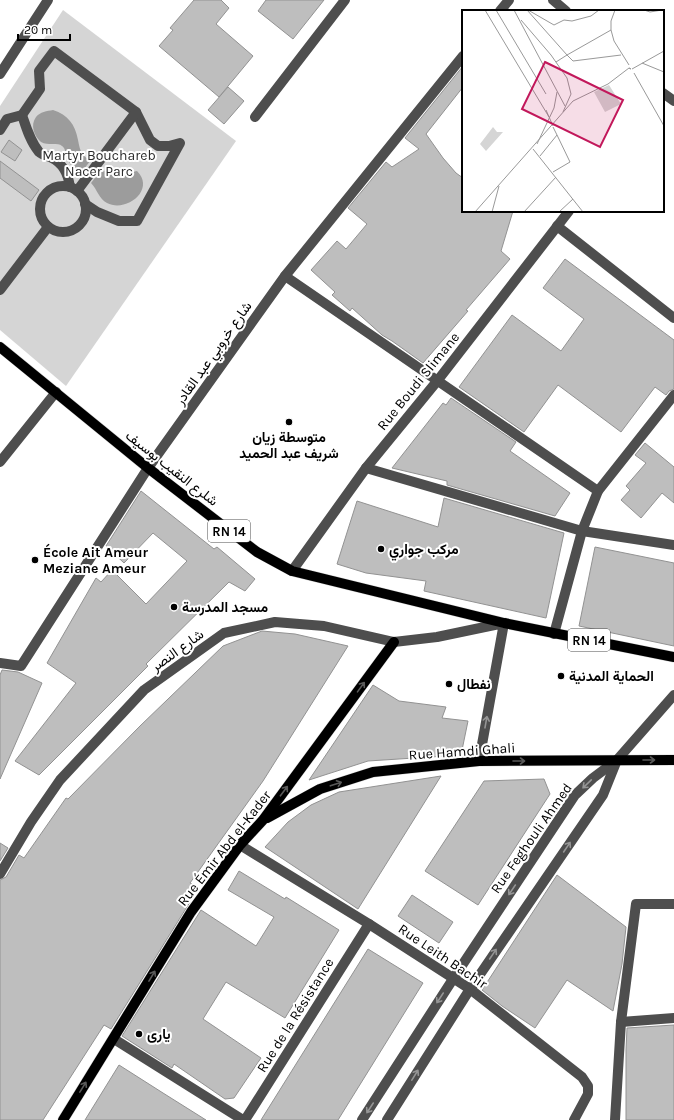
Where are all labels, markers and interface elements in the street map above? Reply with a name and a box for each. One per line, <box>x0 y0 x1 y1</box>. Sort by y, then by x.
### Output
inset map <box>462 10 664 212</box>
scale bar <box>18 16 70 42</box>
text: 20 m <box>24 23 52 37</box>
park label: Martyr Bouchareb Nacer Parc <box>42 147 156 180</box>
street label: شارع خروبي عبد القادر <box>171 298 258 411</box>
street label: Rue Boudi Slimane <box>374 329 463 434</box>
marker: متوسطة زيان شريف عبد الحميد <box>284 417 294 427</box>
street label: شلرع النقيب بوسيف <box>121 427 221 511</box>
place label: متوسطة زيان شريف عبد الحميد <box>239 429 339 462</box>
road number: RN 14 <box>208 520 250 542</box>
place label: مركب جواري <box>389 541 459 561</box>
place label: École Ait Ameur Meziane Ameur <box>43 543 148 577</box>
marker: مركب جواري <box>376 544 386 554</box>
marker: École Ait Ameur Meziane Ameur <box>30 555 40 565</box>
place label: مسجد المدرسة <box>182 599 269 616</box>
marker: مسجد المدرسة <box>169 602 179 612</box>
street label: شارع النصر <box>147 626 208 677</box>
road number: RN 14 <box>568 629 610 651</box>
place label: الحماية المدنية <box>569 668 654 685</box>
marker: الحماية المدنية <box>556 671 566 681</box>
place label: نفطال <box>457 676 491 693</box>
marker: نفطال <box>444 679 454 689</box>
one-way arrow <box>357 681 366 692</box>
one-way arrow <box>482 716 490 729</box>
street label: Rue Hamdi Ghali <box>408 739 516 764</box>
one-way arrow <box>642 756 655 764</box>
one-way arrow <box>512 757 525 764</box>
one-way arrow <box>582 779 592 789</box>
one-way arrow <box>329 780 342 787</box>
street label: Rue Feghouli Ahmed <box>487 780 576 897</box>
street label: Rue Émir Abd el-Kader <box>173 786 275 909</box>
one-way arrow <box>280 786 288 797</box>
one-way arrow <box>563 842 571 853</box>
one-way arrow <box>508 884 516 895</box>
street label: Rue Leith Bachir <box>395 920 491 993</box>
one-way arrow <box>489 949 497 960</box>
street label: Rue de la Résistance <box>253 955 338 1076</box>
one-way arrow <box>148 970 156 982</box>
one-way arrow <box>436 992 444 1004</box>
place label: يارى <box>147 1026 171 1043</box>
marker: يارى <box>134 1029 144 1039</box>
one-way arrow <box>411 1070 419 1081</box>
one-way arrow <box>80 1081 88 1093</box>
one-way arrow <box>366 1102 374 1113</box>

